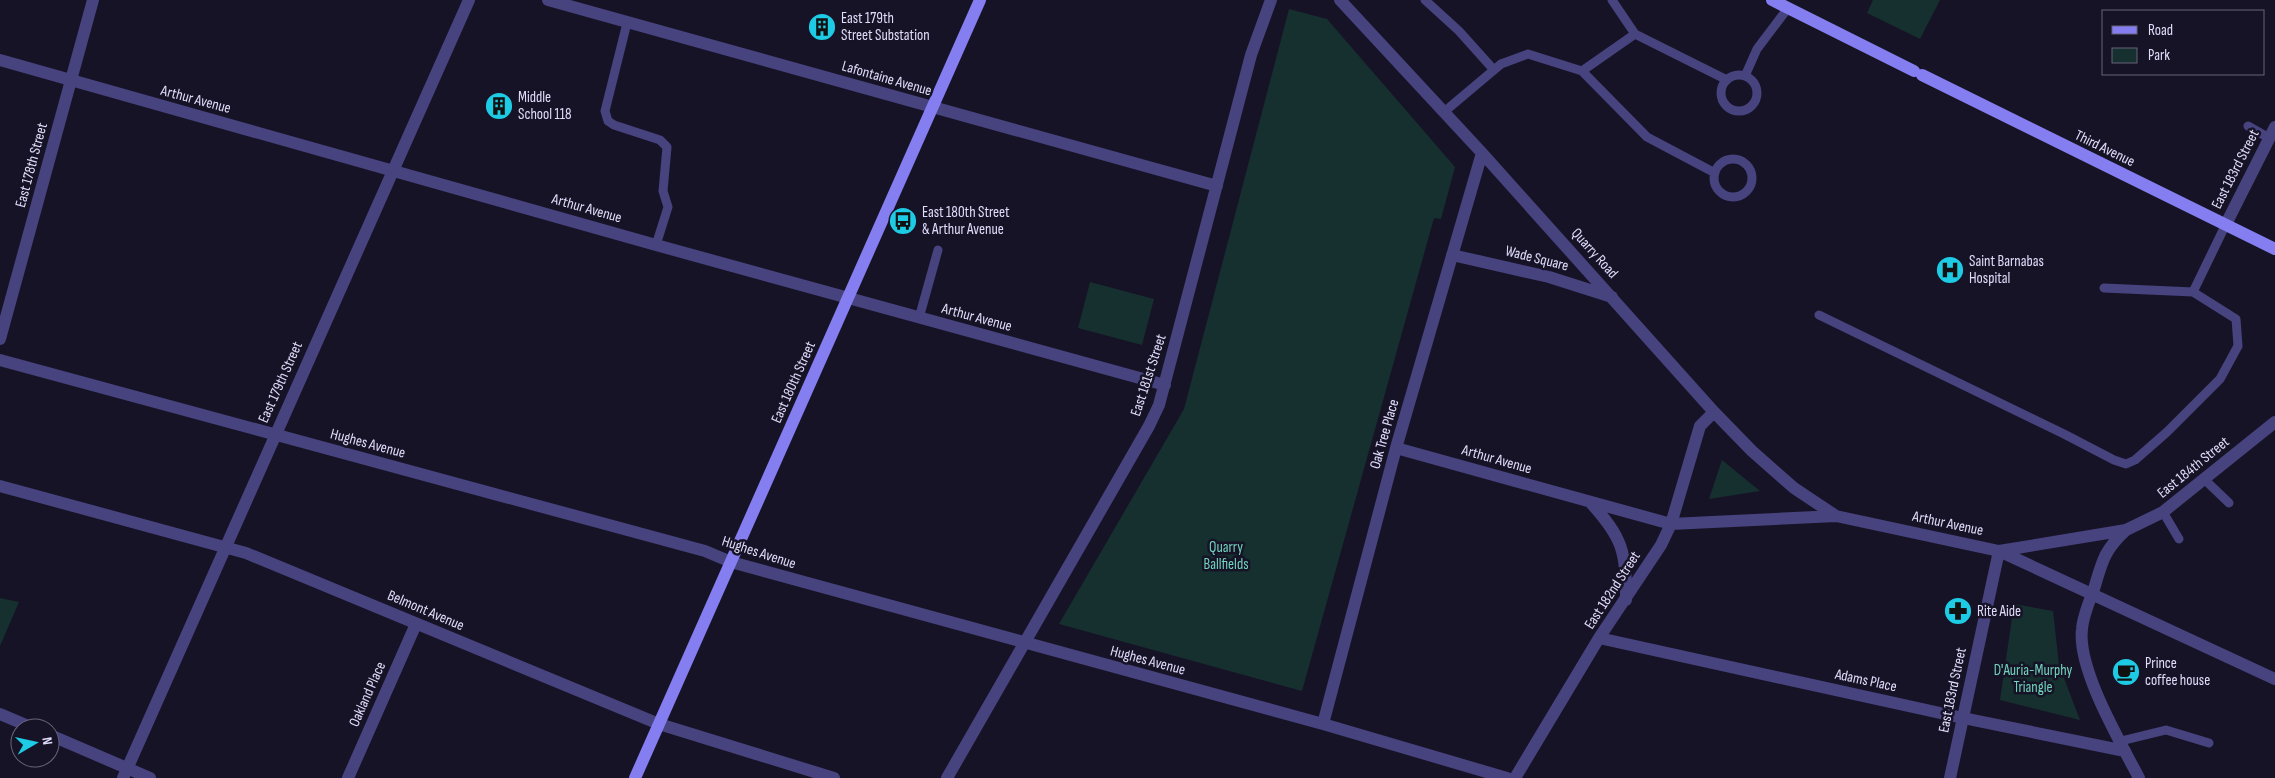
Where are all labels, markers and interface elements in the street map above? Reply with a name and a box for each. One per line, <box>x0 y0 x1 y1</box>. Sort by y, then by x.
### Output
place label: East 179th Street Substation <box>841 9 930 45</box>
legend <box>2102 10 2265 75</box>
building icon: East 179th Street Substation <box>807 12 837 42</box>
text: Road <box>2148 21 2173 40</box>
text: Park <box>2148 46 2170 65</box>
street label: Lafontaine Avenue <box>840 57 934 100</box>
street label: Arthur Avenue <box>158 81 233 118</box>
place label: Middle School 118 <box>518 88 572 124</box>
building icon: Middle School 118 <box>484 91 514 121</box>
street label: East 178th Street <box>11 120 52 210</box>
street label: Third Avenue <box>2072 126 2138 171</box>
street label: East 183rd Street <box>2207 126 2264 212</box>
street label: Arthur Avenue <box>549 189 624 228</box>
place label: East 180th Street & Arthur Avenue <box>922 203 1010 239</box>
bus stop icon: East 180th Street & Arthur Avenue <box>888 206 918 236</box>
street label: Quarry Road <box>1567 224 1622 282</box>
street label: Wade Square <box>1503 241 1571 276</box>
place label: Saint Barnabas Hospital <box>1969 252 2044 288</box>
hospital icon: Saint Barnabas Hospital <box>1935 255 1965 285</box>
street label: Arthur Avenue <box>939 299 1014 336</box>
street label: East 181st Street <box>1126 331 1171 419</box>
street label: East 179th Street <box>254 338 307 426</box>
street label: East 180th Street <box>767 338 820 426</box>
street label: Oak Tree Place <box>1365 397 1403 471</box>
street label: Hughes Avenue <box>328 424 407 463</box>
street label: East 184th Street <box>2153 432 2234 502</box>
street label: Arthur Avenue <box>1459 440 1534 479</box>
street label: Arthur Avenue <box>1910 507 1985 540</box>
street label: Hughes Avenue <box>719 532 798 573</box>
park label: Quarry Ballfields <box>1203 538 1249 574</box>
street label: East 182nd Street <box>1580 547 1645 633</box>
street label: Belmont Avenue <box>385 586 467 635</box>
pharmacy icon: Rite Aide <box>1943 596 1973 626</box>
place label: Rite Aide <box>1977 602 2021 621</box>
street label: Hughes Avenue <box>1108 641 1187 680</box>
street label: East 183rd Street <box>1934 645 1971 734</box>
place label: Prince coffee house <box>2145 654 2210 690</box>
cafe icon: Prince coffee house <box>2111 657 2141 687</box>
street label: Oakland Place <box>345 659 390 730</box>
park label: D'Auria-Murphy Triangle <box>1994 661 2073 697</box>
street label: Adams Place <box>1832 664 1898 696</box>
north arrow <box>10 718 60 768</box>
text: N <box>38 736 56 746</box>

